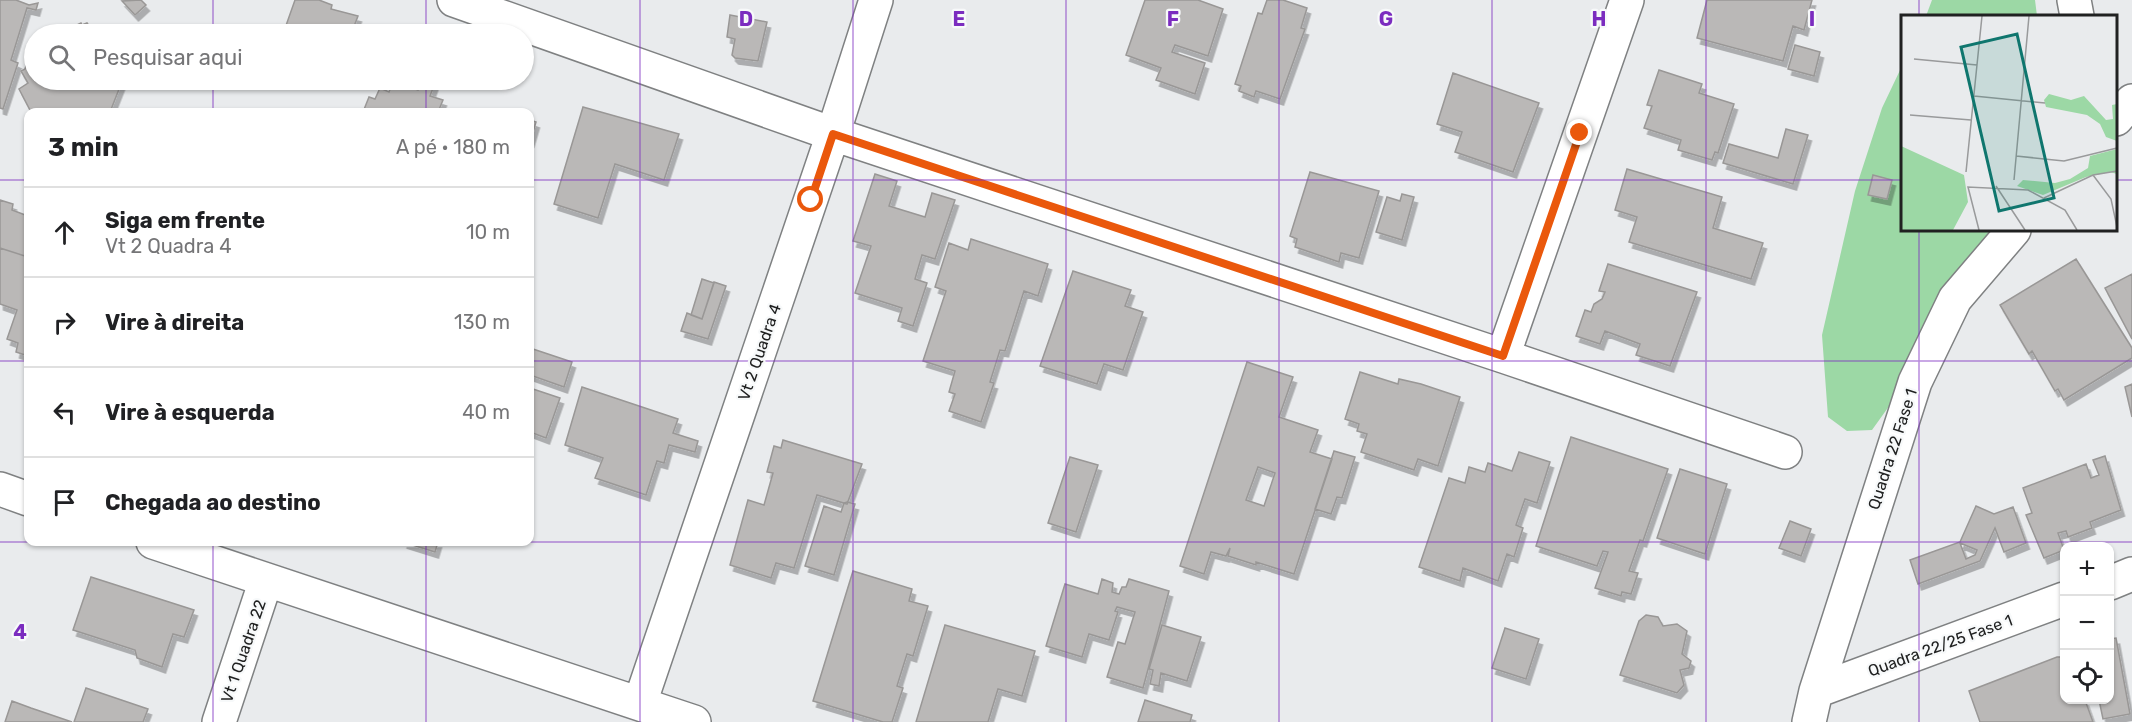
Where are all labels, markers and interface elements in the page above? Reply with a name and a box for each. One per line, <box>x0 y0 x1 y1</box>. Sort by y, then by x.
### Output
text: D <box>739 7 753 31</box>
text: E <box>953 7 965 31</box>
text: F <box>1167 7 1179 31</box>
text: G <box>1379 7 1393 31</box>
text: H <box>1592 7 1606 31</box>
text: I <box>1809 7 1815 31</box>
inset map <box>1901 15 2117 231</box>
search box <box>24 24 534 90</box>
icon: search <box>45 41 78 74</box>
text: Pesquisar aqui <box>93 44 243 71</box>
route end <box>1566 119 1592 145</box>
text: 3 min <box>48 132 119 163</box>
text: A pé · 180 m <box>396 135 510 159</box>
route start <box>797 186 823 212</box>
text: Siga em frente <box>105 207 265 234</box>
icon: ahead <box>48 216 81 249</box>
text: 10 m <box>466 220 510 244</box>
text: Vt 2 Quadra 4 <box>105 234 232 258</box>
street label: Vt 2 Quadra 4 <box>734 301 785 403</box>
icon: right <box>48 306 81 339</box>
text: Vire à direita <box>105 309 244 336</box>
text: 130 m <box>454 310 510 334</box>
street label: Quadra 22 Fase 1 <box>1864 386 1921 512</box>
icon: left <box>48 396 81 429</box>
text: Vire à esquerda <box>105 399 275 426</box>
text: 40 m <box>462 400 510 424</box>
icon: arrive <box>48 486 81 519</box>
text: Chegada ao destino <box>105 489 321 516</box>
map controls <box>2060 542 2114 704</box>
button: + <box>2060 542 2114 596</box>
button: − <box>2060 596 2114 650</box>
street label: Vt 1 Quadra 22 <box>217 597 270 705</box>
street label: Quadra 22/25 Fase 1 <box>1865 611 2015 680</box>
text: 4 <box>13 620 27 644</box>
button: locate <box>2060 650 2114 704</box>

